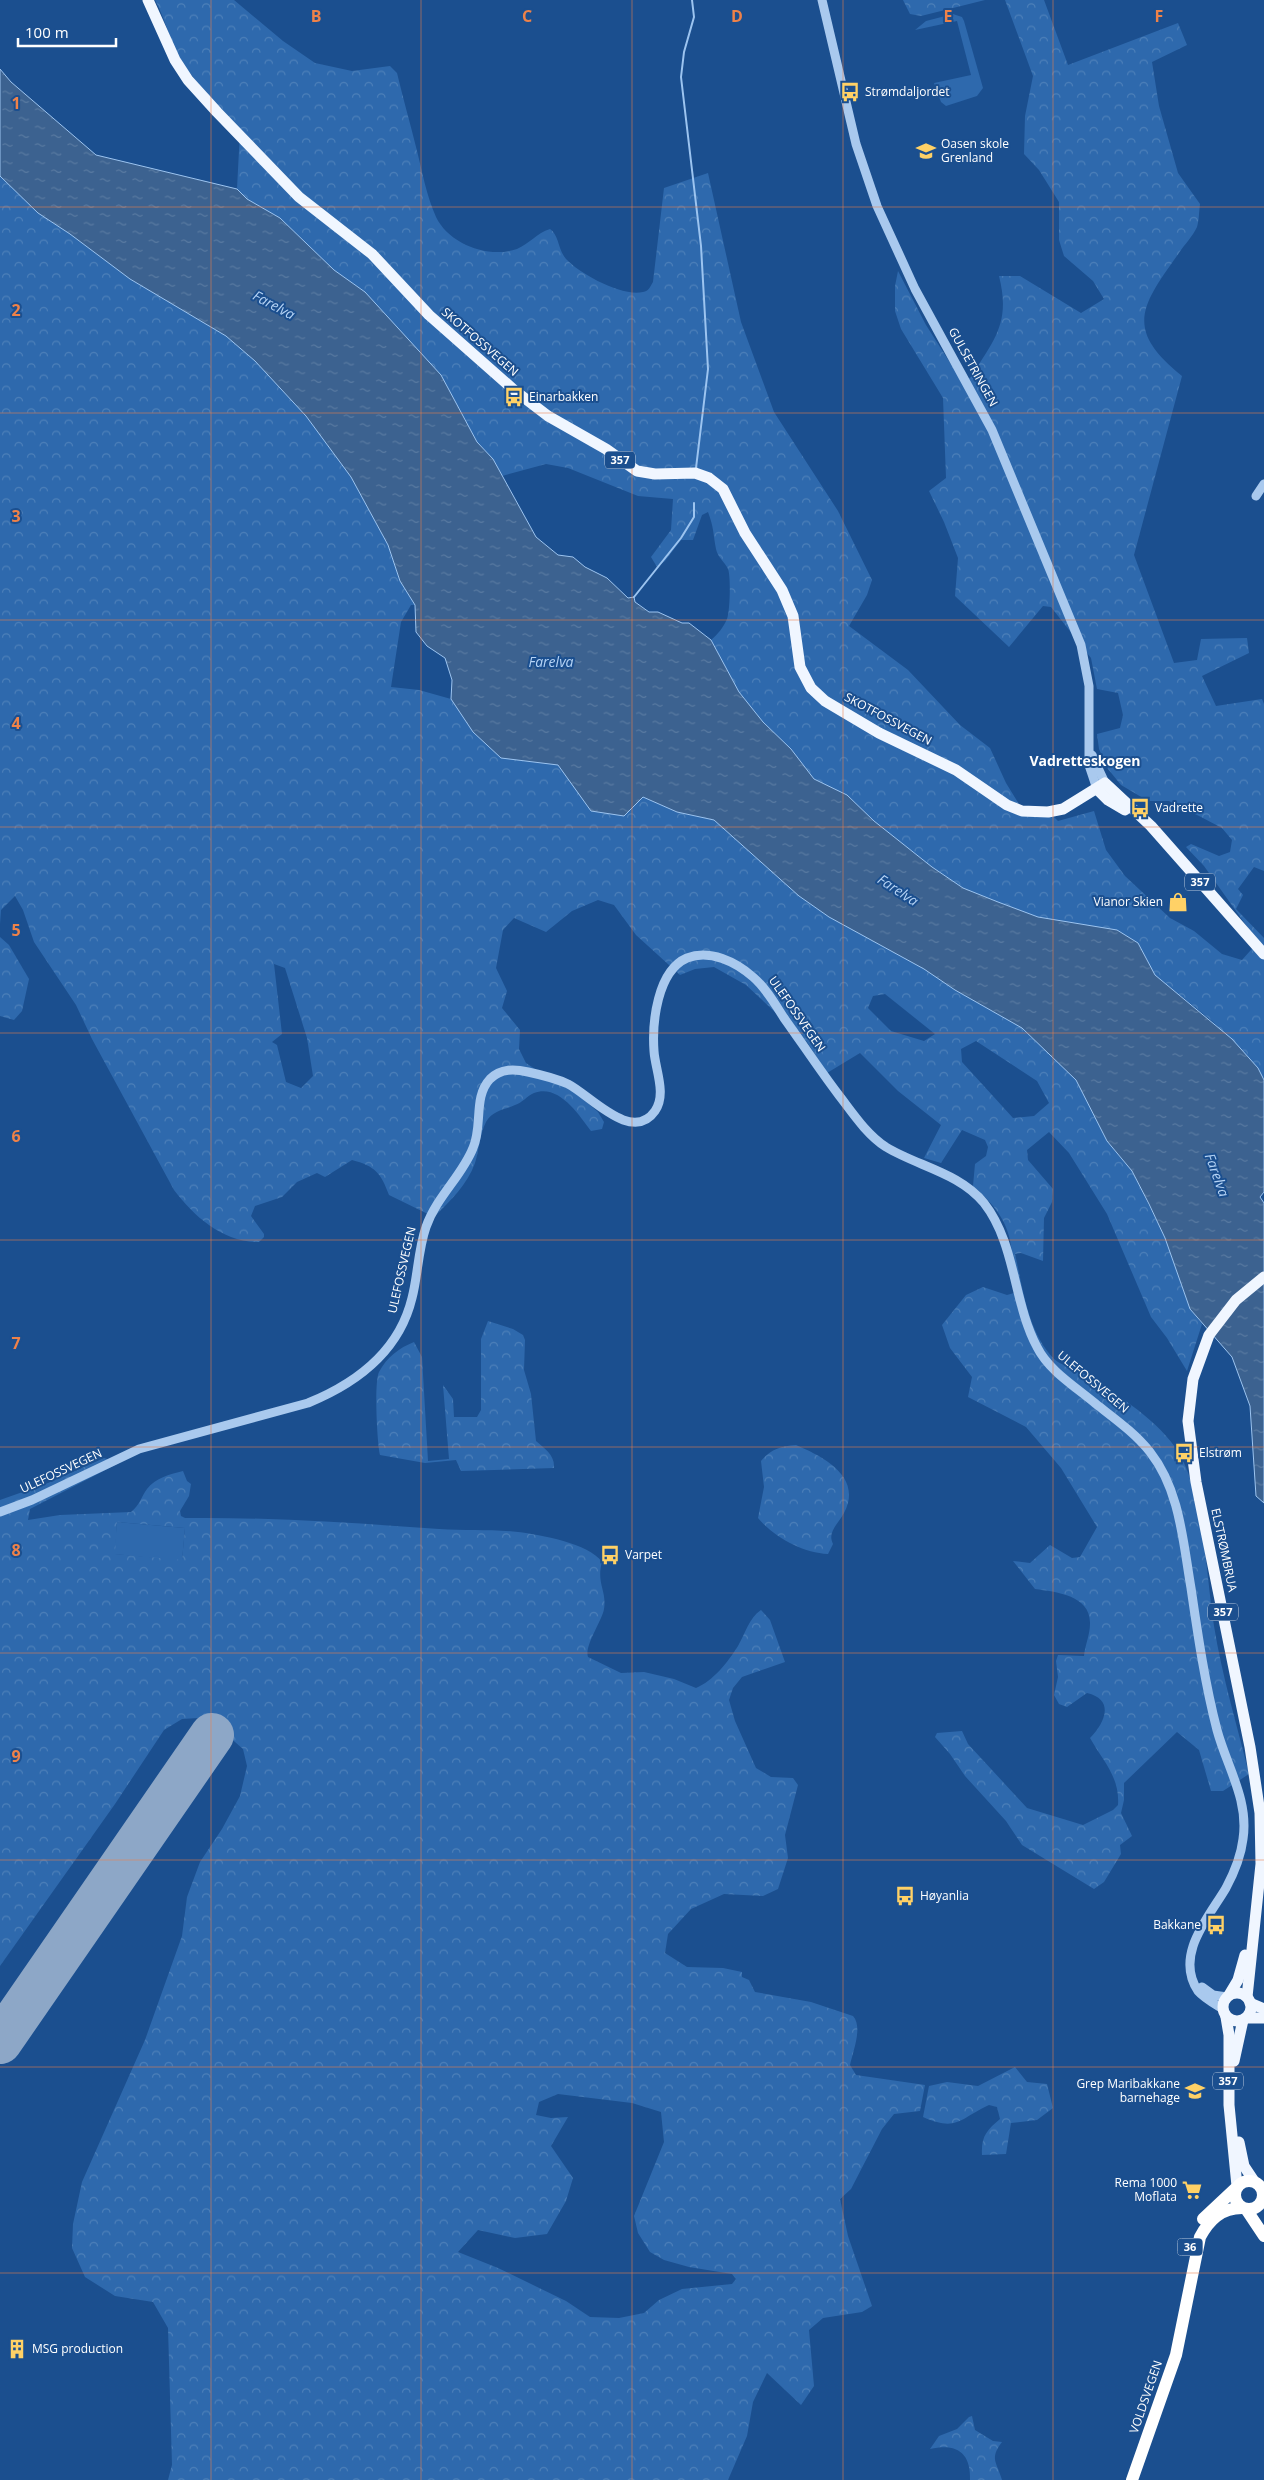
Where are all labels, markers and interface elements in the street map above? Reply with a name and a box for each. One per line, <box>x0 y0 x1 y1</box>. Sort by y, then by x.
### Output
text: B <box>311 5 321 27</box>
text: C <box>522 5 532 27</box>
text: D <box>731 5 743 27</box>
text: E <box>944 5 953 27</box>
text: F <box>1155 5 1163 27</box>
scale bar <box>18 15 115 47</box>
text: 100 m <box>25 22 69 42</box>
bus stop icon: Strømdaljordet <box>839 81 861 103</box>
place label: Strømdaljordet <box>865 83 950 100</box>
text: 1 <box>11 92 21 114</box>
place label: Oasen skole Grenland <box>941 135 1009 166</box>
school or university icon: Oasen skole Grenland <box>915 140 937 162</box>
water label: Farelva <box>250 286 299 324</box>
text: 2 <box>11 299 21 321</box>
street label: SKOTFOSSVEGEN <box>438 303 522 380</box>
street label: GULSETRINGEN <box>945 324 1002 409</box>
bus stop icon: Einarbakken <box>503 386 525 408</box>
place label: Einarbakken <box>529 388 598 405</box>
road number: 357 <box>605 452 635 468</box>
text: 3 <box>11 505 21 527</box>
water label: Farelva <box>528 652 574 671</box>
street label: SKOTFOSSVEGEN <box>842 688 935 749</box>
text: 4 <box>11 712 21 734</box>
district label: Vadretteskogen <box>1029 751 1141 770</box>
bus stop icon: Vadrette <box>1129 797 1151 819</box>
place label: Vadrette <box>1155 799 1203 816</box>
water label: Farelva <box>874 869 922 910</box>
road number: 357 <box>1185 874 1215 890</box>
shop icon: Vianor Skien <box>1167 891 1189 913</box>
place label: Vianor Skien <box>1094 893 1163 910</box>
text: 5 <box>11 919 21 941</box>
street label: ULEFOSSVEGEN <box>765 973 830 1055</box>
text: 6 <box>11 1125 21 1147</box>
water label: Farelva <box>1201 1150 1234 1199</box>
street label: ULEFOSSVEGEN <box>383 1225 420 1315</box>
text: 7 <box>11 1332 21 1354</box>
street label: ULEFOSSVEGEN <box>1054 1347 1133 1417</box>
bus stop icon: Elstrøm <box>1173 1442 1195 1464</box>
street label: ULEFOSSVEGEN <box>17 1444 105 1497</box>
place label: Elstrøm <box>1199 1444 1242 1461</box>
street label: ELSTRØMBRUA <box>1207 1506 1242 1594</box>
text: 8 <box>11 1539 21 1561</box>
bus stop icon: Varpet <box>599 1544 621 1566</box>
place label: Varpet <box>625 1546 662 1563</box>
road number: 357 <box>1208 1604 1238 1620</box>
text: 9 <box>11 1745 21 1767</box>
bus stop icon: Høyanlia <box>894 1885 916 1907</box>
place label: Høyanlia <box>920 1887 969 1904</box>
bus stop icon: Bakkane <box>1205 1914 1227 1936</box>
place label: Bakkane <box>1153 1916 1201 1933</box>
road number: 357 <box>1213 2072 1243 2090</box>
place label: Grep Maribakkane barnehage <box>1076 2075 1180 2106</box>
school or university icon: Grep Maribakkane barnehage <box>1184 2080 1206 2102</box>
place label: Rema 1000 Moflata <box>1115 2174 1177 2205</box>
supermarket icon: Rema 1000 Moflata <box>1181 2179 1203 2201</box>
road number: 36 <box>1178 2238 1202 2256</box>
building icon: MSG production <box>6 2338 28 2360</box>
place label: MSG production <box>32 2340 123 2357</box>
street label: VOLDSVEGEN <box>1125 2358 1166 2436</box>

